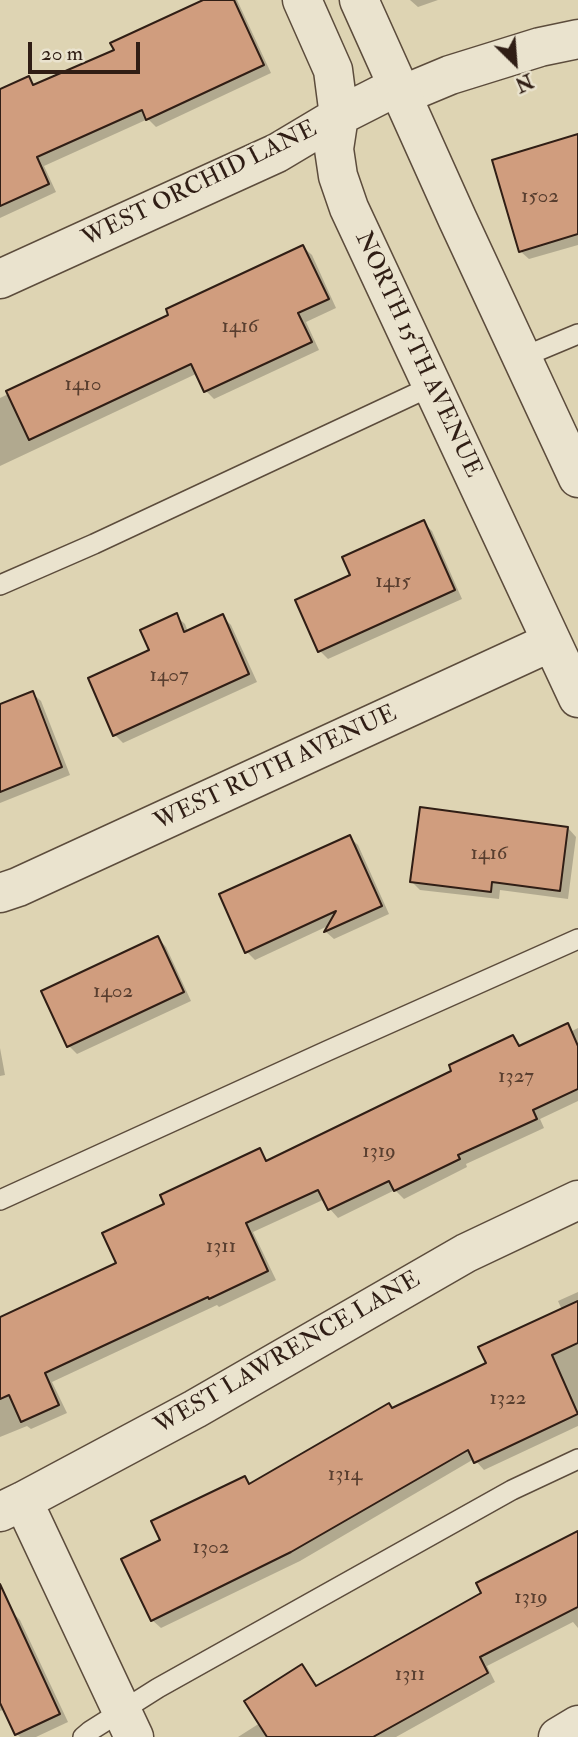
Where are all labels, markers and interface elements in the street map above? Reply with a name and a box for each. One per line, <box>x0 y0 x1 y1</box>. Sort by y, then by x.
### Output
scale bar <box>32 28 144 72</box>
north arrow <box>480 28 550 98</box>
text: 20 m <box>41 40 83 67</box>
text: N <box>511 68 537 97</box>
street label: WEST ORCHID LANE <box>78 116 322 254</box>
house number: 1502 <box>521 184 559 210</box>
street label: NORTH 15TH AVENUE <box>347 227 487 483</box>
house number: 1416 <box>222 314 258 340</box>
house number: 1410 <box>65 372 101 398</box>
house number: 1415 <box>375 569 411 595</box>
house number: 1407 <box>149 663 189 689</box>
street label: WEST RUTH AVENUE <box>150 700 402 838</box>
house number: 1416 <box>471 841 507 867</box>
house number: 1402 <box>93 979 133 1005</box>
house number: 1327 <box>498 1064 534 1090</box>
house number: 1319 <box>362 1139 396 1165</box>
house number: 1311 <box>206 1234 236 1260</box>
street label: WEST LAWRENCE LANE <box>150 1266 426 1442</box>
house number: 1322 <box>490 1386 526 1412</box>
house number: 1314 <box>328 1462 362 1488</box>
house number: 1302 <box>193 1535 229 1561</box>
house number: 1319 <box>514 1585 548 1611</box>
house number: 1311 <box>395 1662 425 1688</box>

